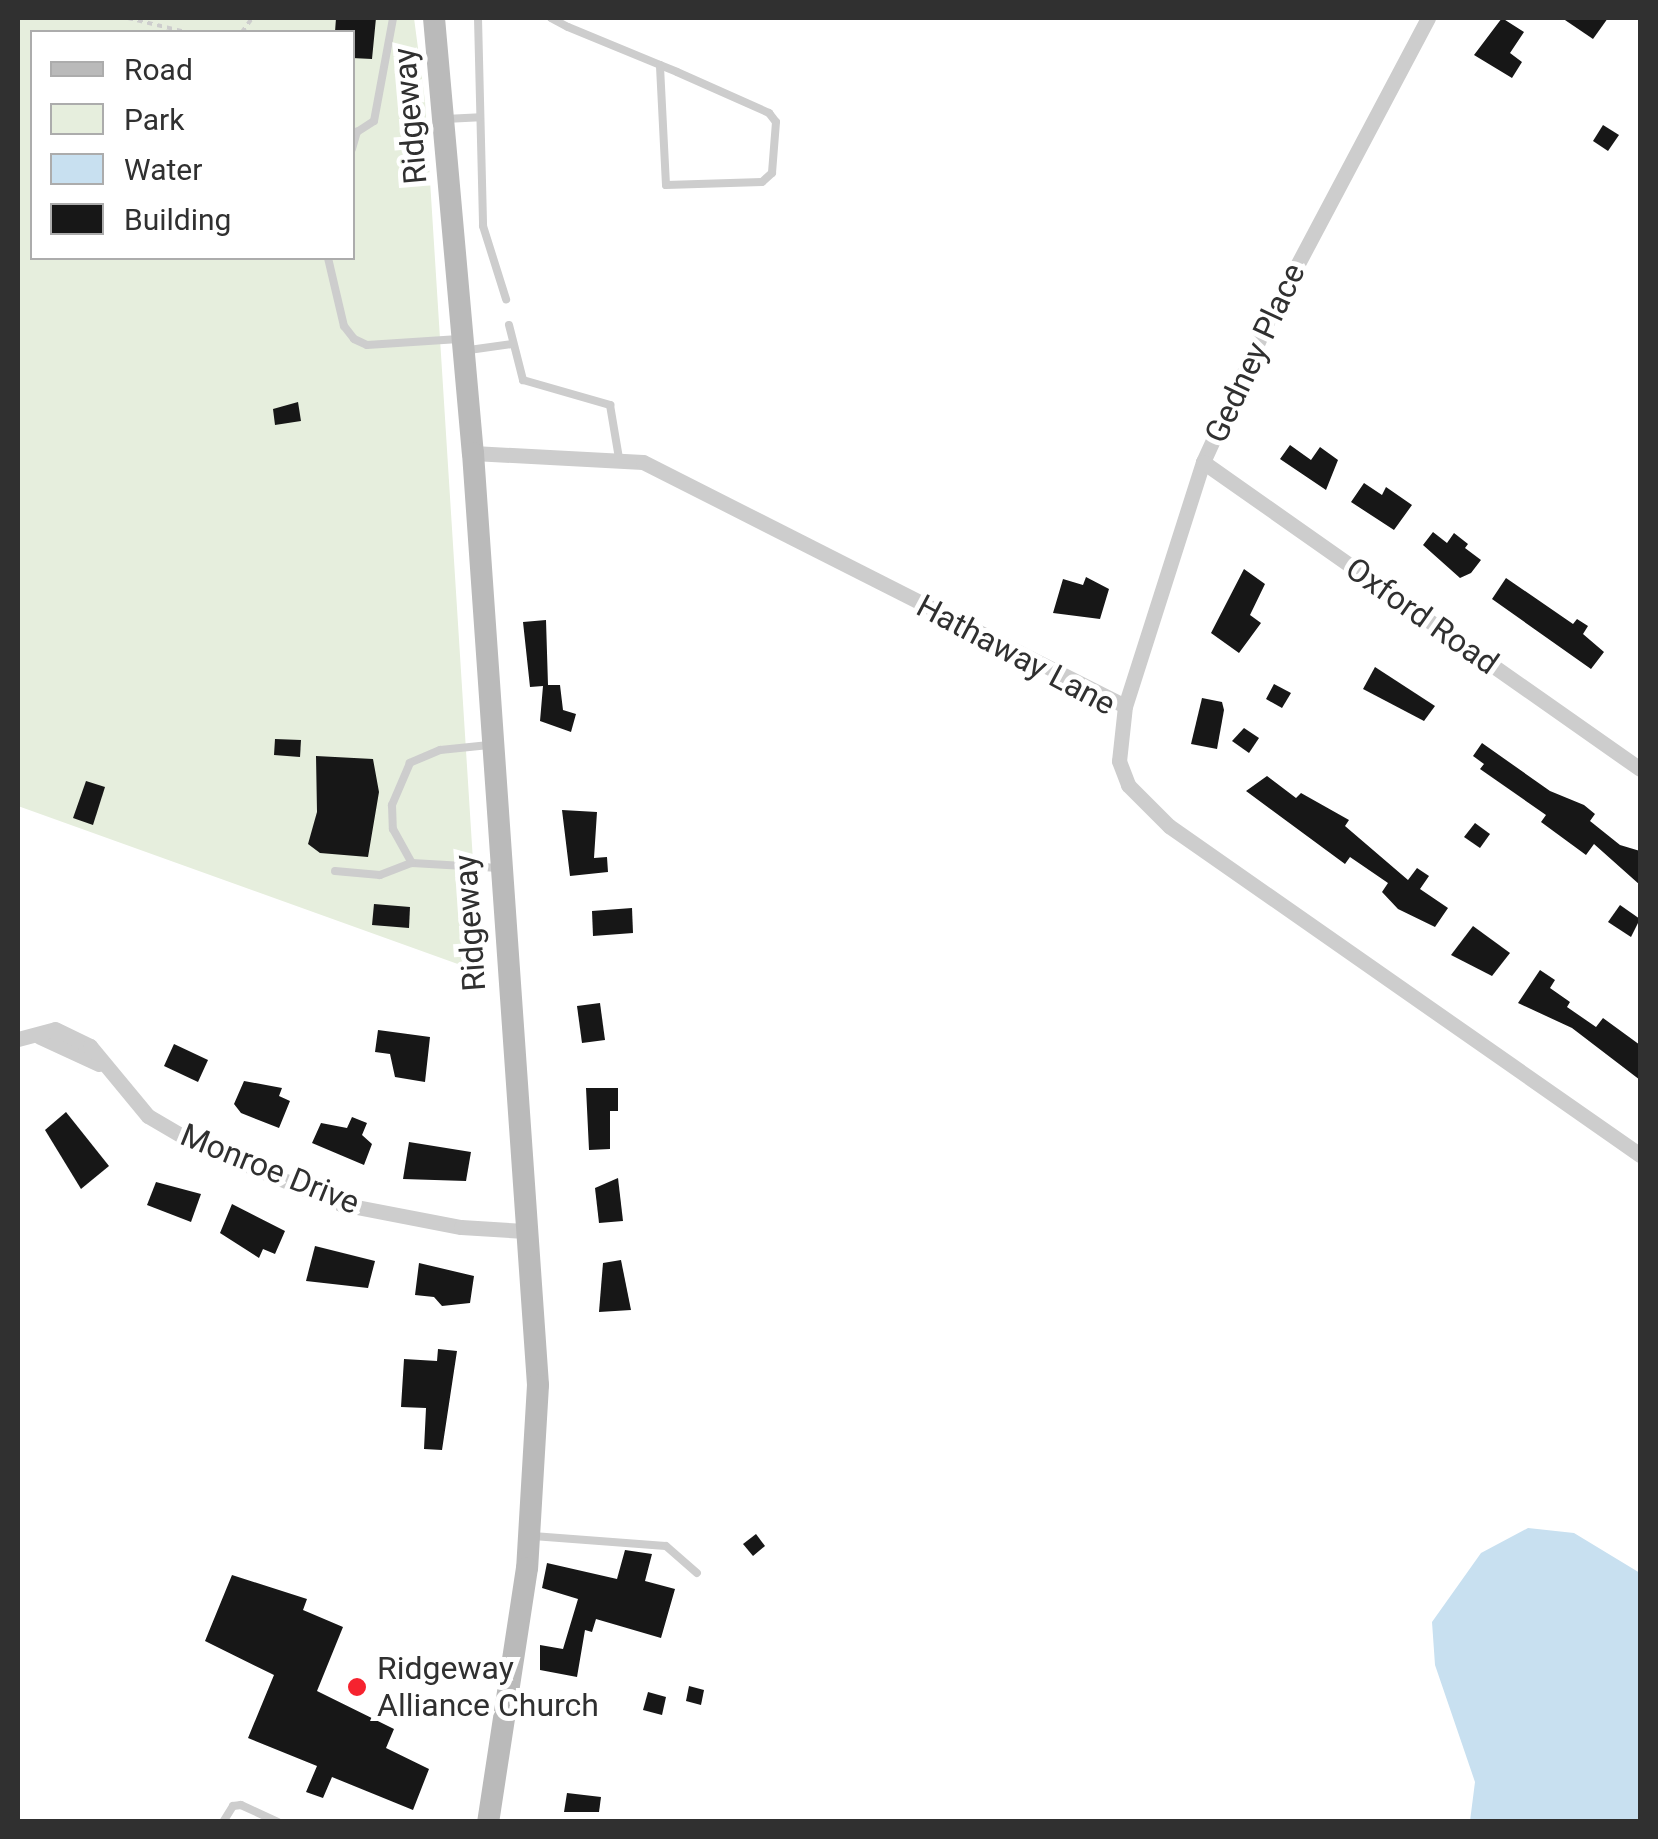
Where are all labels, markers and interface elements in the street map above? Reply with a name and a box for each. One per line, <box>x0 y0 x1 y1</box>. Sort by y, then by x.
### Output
legend <box>30 30 355 260</box>
street label: Ridgeway <box>385 46 435 186</box>
text: Road <box>124 52 193 87</box>
text: Park <box>124 102 184 137</box>
text: Water <box>124 152 202 187</box>
text: Building <box>124 202 231 237</box>
street label: Gedney Place <box>1197 257 1313 449</box>
street label: Oxford Road <box>1338 549 1506 683</box>
street label: Hathaway Lane <box>910 587 1122 723</box>
street label: Ridgeway <box>446 853 494 993</box>
street label: Monroe Drive <box>175 1116 365 1222</box>
place label: Ridgeway Alliance Church <box>377 1650 599 1725</box>
marker: Ridgeway Alliance Church <box>346 1676 368 1698</box>

